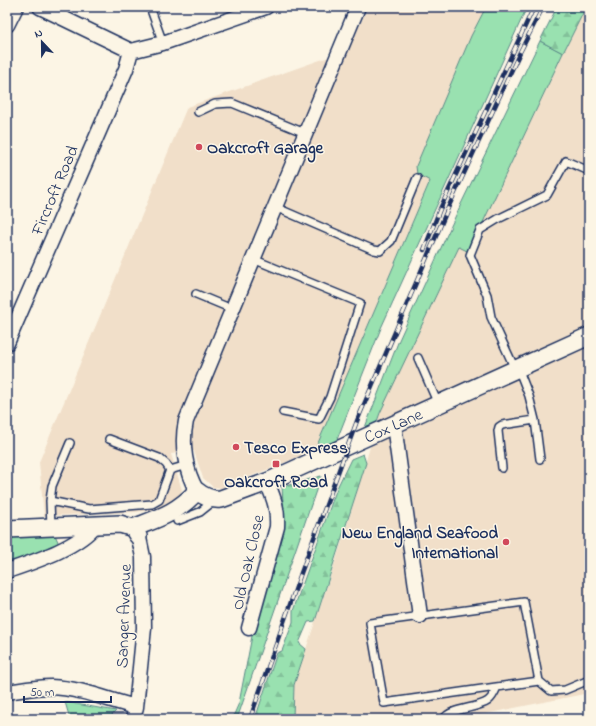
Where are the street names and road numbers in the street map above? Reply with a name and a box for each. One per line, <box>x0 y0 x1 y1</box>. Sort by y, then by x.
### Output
street label: Fircroft Road <box>25 142 86 240</box>
street label: Cox Lane <box>360 402 427 450</box>
street label: Old Oak Close <box>225 512 272 612</box>
street label: Sanger Avenue <box>110 563 141 669</box>

